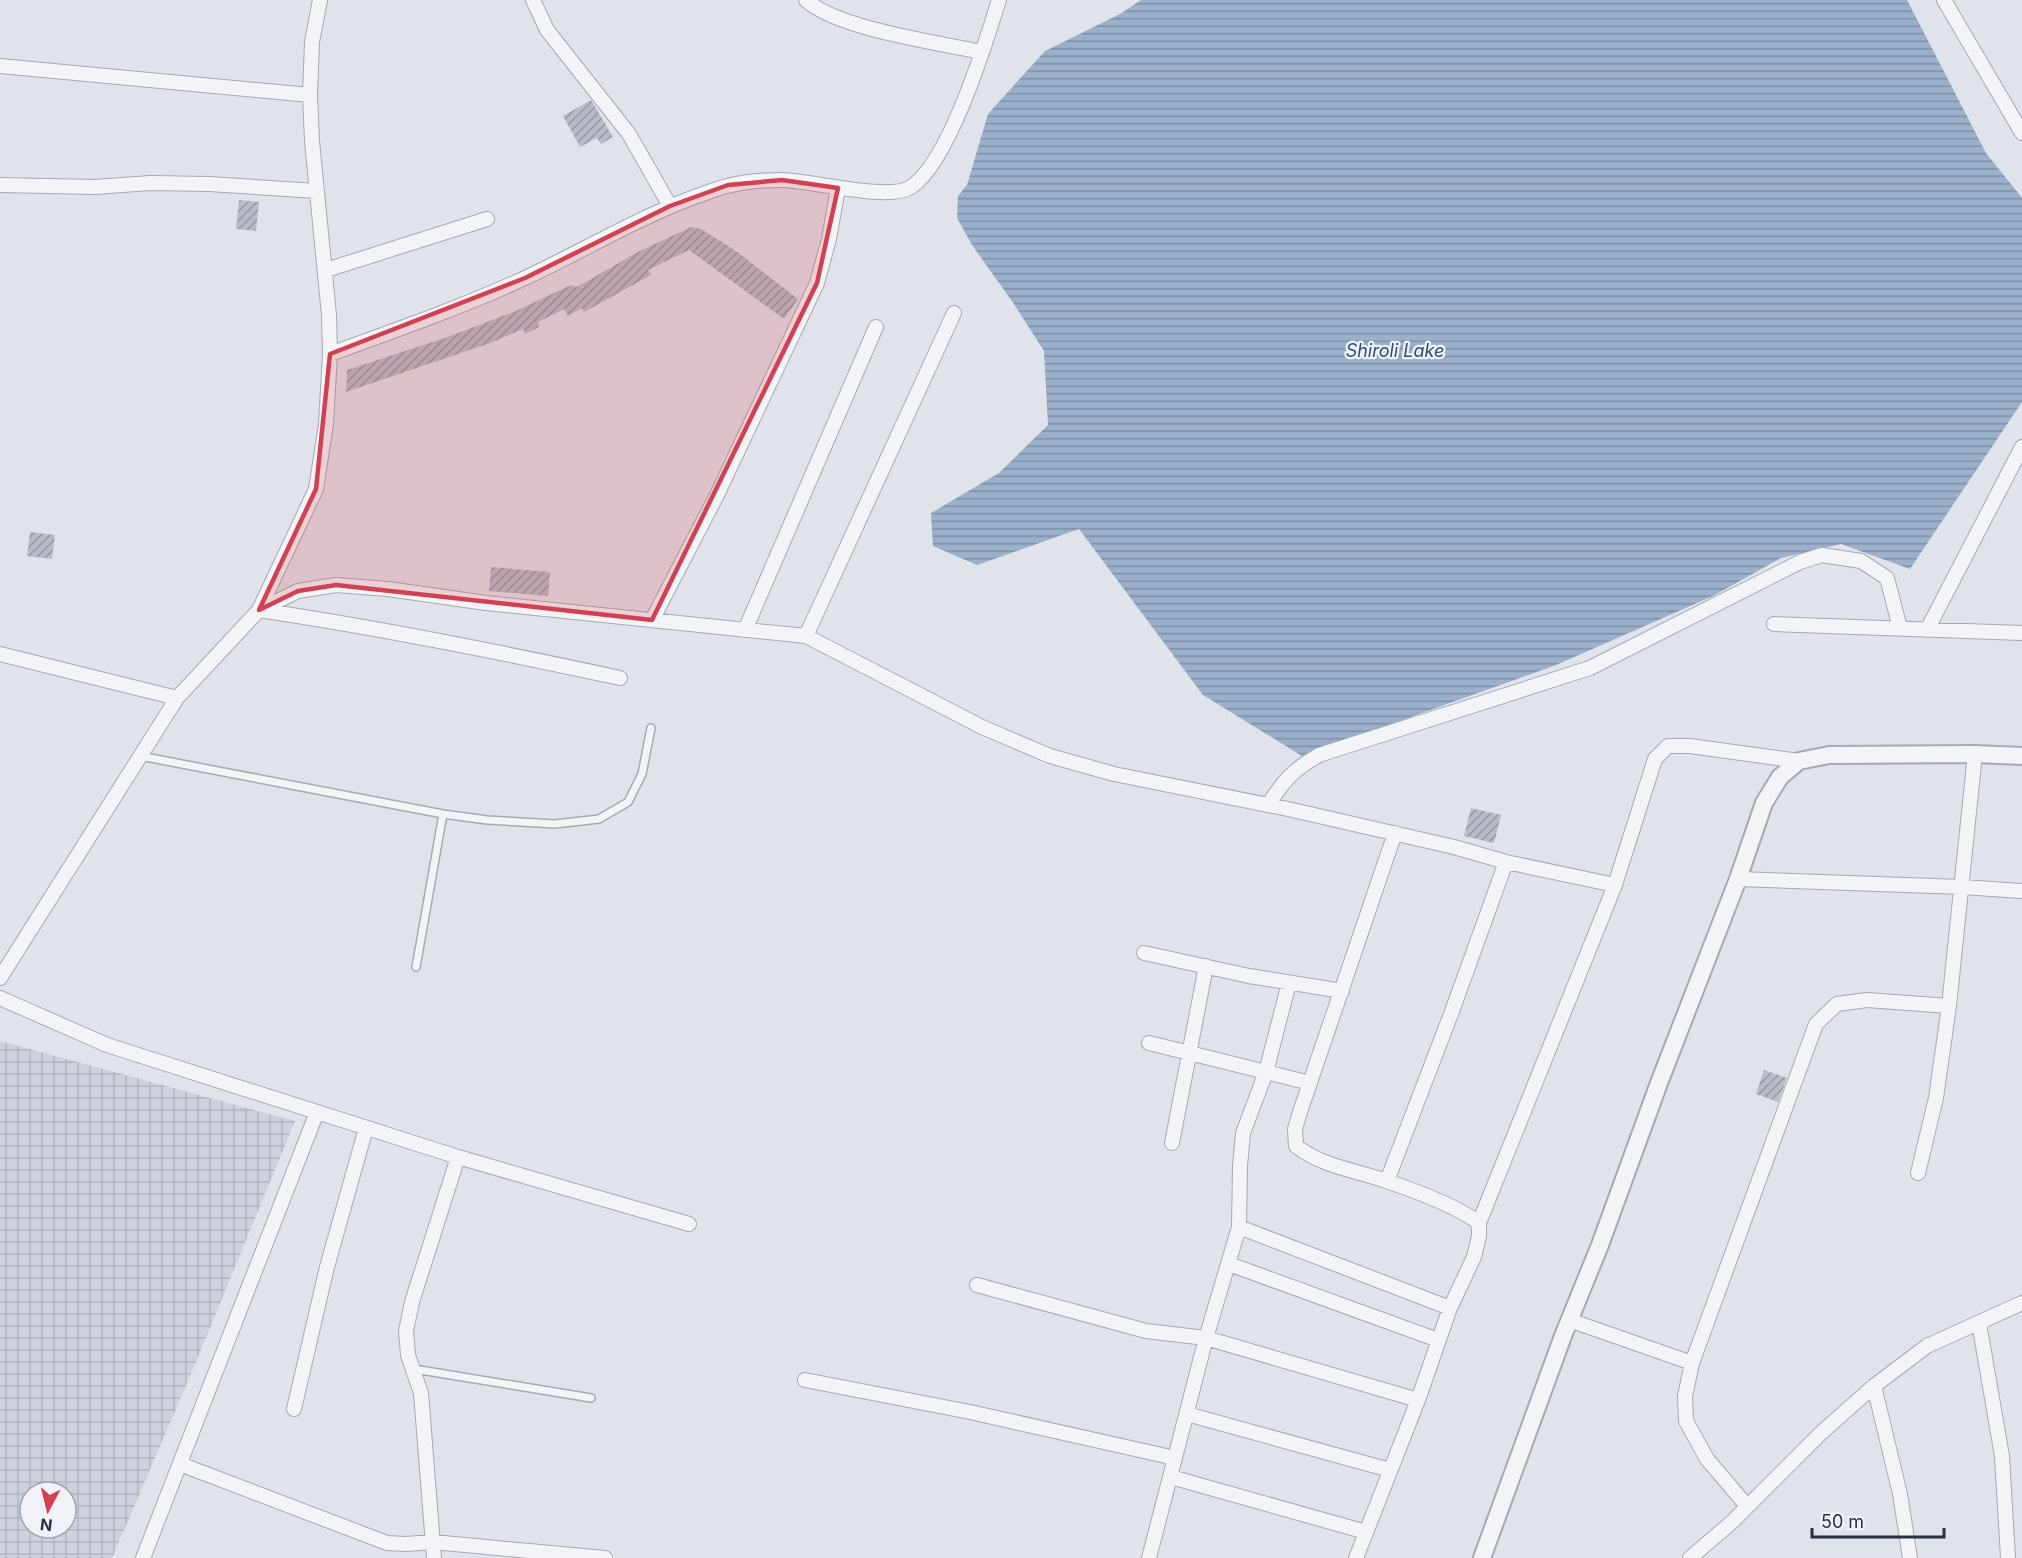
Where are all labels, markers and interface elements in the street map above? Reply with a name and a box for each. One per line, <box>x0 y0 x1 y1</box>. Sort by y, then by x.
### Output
water label: Shiroli Lake <box>1346 340 1444 361</box>
north arrow <box>18 1480 78 1540</box>
scale bar <box>1812 1501 1944 1539</box>
text: 50 m <box>1821 1511 1864 1532</box>
text: N <box>39 1514 53 1536</box>

